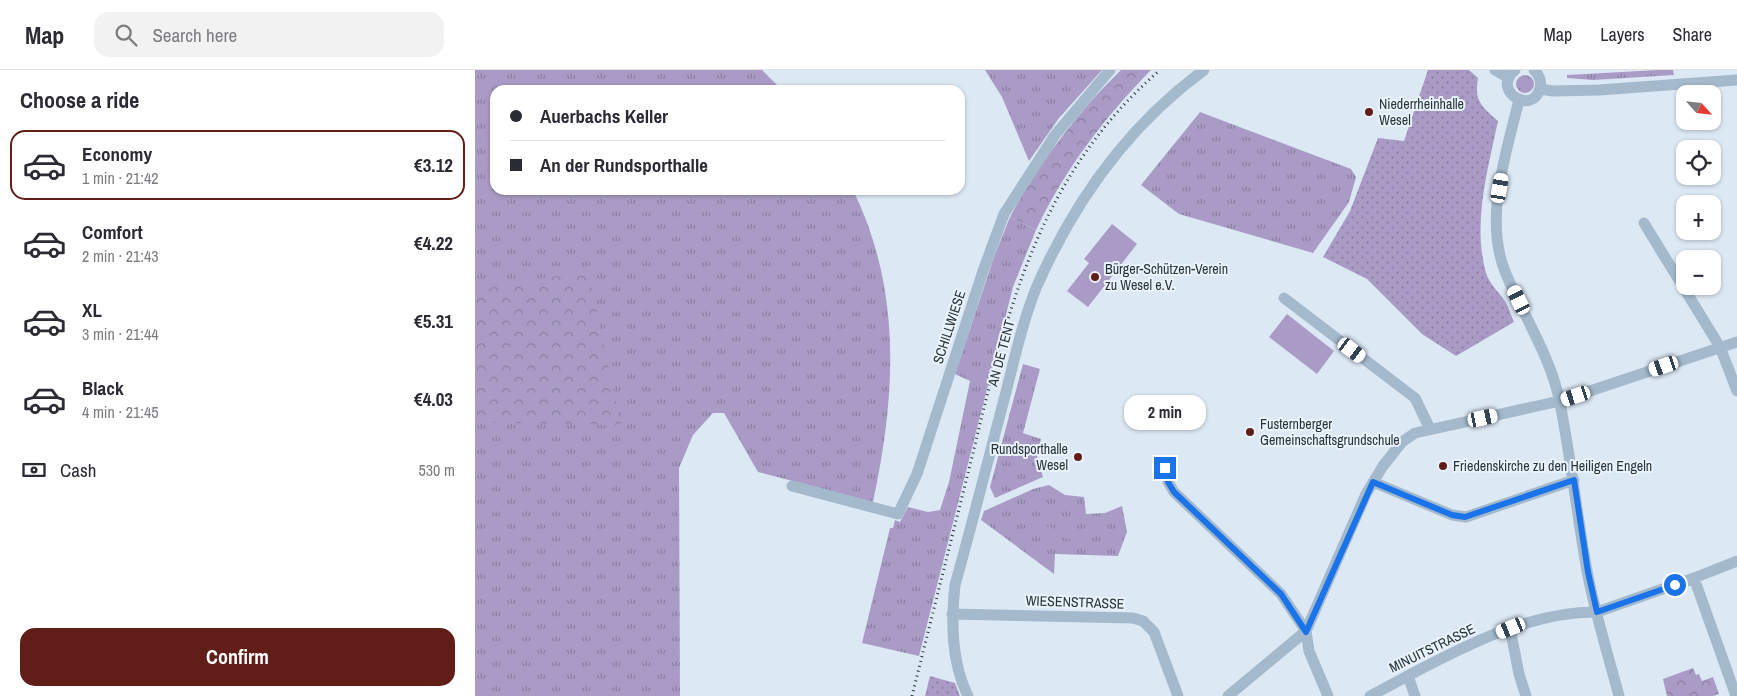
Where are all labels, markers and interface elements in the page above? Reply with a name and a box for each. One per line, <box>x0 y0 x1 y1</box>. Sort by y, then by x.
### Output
search box <box>94 12 444 57</box>
text: Map <box>25 19 64 51</box>
icon: search <box>112 21 140 49</box>
text: Search here <box>152 22 237 48</box>
text: Map <box>1544 22 1572 47</box>
text: Layers <box>1600 22 1645 47</box>
text: Share <box>1673 22 1712 47</box>
text: Choose a ride <box>20 85 139 115</box>
north arrow <box>1676 85 1721 130</box>
map controls <box>1676 85 1721 295</box>
place label: Niederrheinhalle Wesel <box>1379 95 1464 129</box>
text: Auerbachs Keller <box>540 103 668 129</box>
marker: Niederrheinhalle Wesel <box>1363 106 1375 118</box>
button: locate <box>1676 140 1721 185</box>
text: Economy <box>82 141 152 167</box>
icon: car <box>22 143 67 188</box>
text: €3.12 <box>414 152 453 178</box>
text: An der Rundsporthalle <box>540 152 708 178</box>
text: 1 min · 21:42 <box>82 167 159 189</box>
car <box>1490 172 1509 204</box>
button: + <box>1676 195 1721 240</box>
text: Comfort <box>82 219 143 245</box>
icon: car <box>22 221 67 266</box>
text: €4.22 <box>414 230 453 256</box>
text: 2 min · 21:43 <box>82 245 159 267</box>
button: − <box>1676 250 1721 295</box>
place label: Bürger-Schützen-Verein zu Wesel e.V. <box>1105 260 1228 294</box>
marker: Bürger-Schützen-Verein zu Wesel e.V. <box>1089 271 1101 283</box>
car <box>1505 283 1532 317</box>
street label: SCHILLWIESE <box>929 288 969 366</box>
text: XL <box>82 297 102 323</box>
icon: car <box>22 299 67 344</box>
text: €5.31 <box>414 308 453 334</box>
street label: AN DE TENT <box>983 318 1019 389</box>
text: 3 min · 21:44 <box>82 323 159 345</box>
car <box>1335 335 1368 365</box>
car <box>1647 354 1680 378</box>
text: Black <box>82 375 124 401</box>
icon: car <box>22 377 67 422</box>
car <box>1559 384 1592 408</box>
text: €4.03 <box>414 386 453 412</box>
callout: 2 min <box>1124 396 1206 430</box>
text: 4 min · 21:45 <box>82 401 159 423</box>
text: 2 min <box>1148 401 1182 423</box>
car <box>1466 408 1499 428</box>
place label: Fusternberger Gemeinschaftsgrundschule <box>1260 415 1400 449</box>
marker: Fusternberger Gemeinschaftsgrundschule <box>1244 426 1256 438</box>
place label: Rundsporthalle Wesel <box>991 440 1068 474</box>
marker: Rundsporthalle Wesel <box>1072 451 1084 463</box>
icon: cash <box>20 456 48 484</box>
text: Cash <box>60 457 96 483</box>
route end <box>1154 457 1176 479</box>
place label: Friedenskirche zu den Heiligen Engeln <box>1453 457 1652 475</box>
text: 530 m <box>419 459 455 481</box>
marker: Friedenskirche zu den Heiligen Engeln <box>1437 460 1449 472</box>
route start <box>1664 574 1686 596</box>
street label: WIESENSTRASSE <box>1025 591 1125 613</box>
car <box>1494 615 1527 641</box>
street label: MINUITSTRASSE <box>1386 619 1478 677</box>
button: Confirm <box>20 628 455 686</box>

